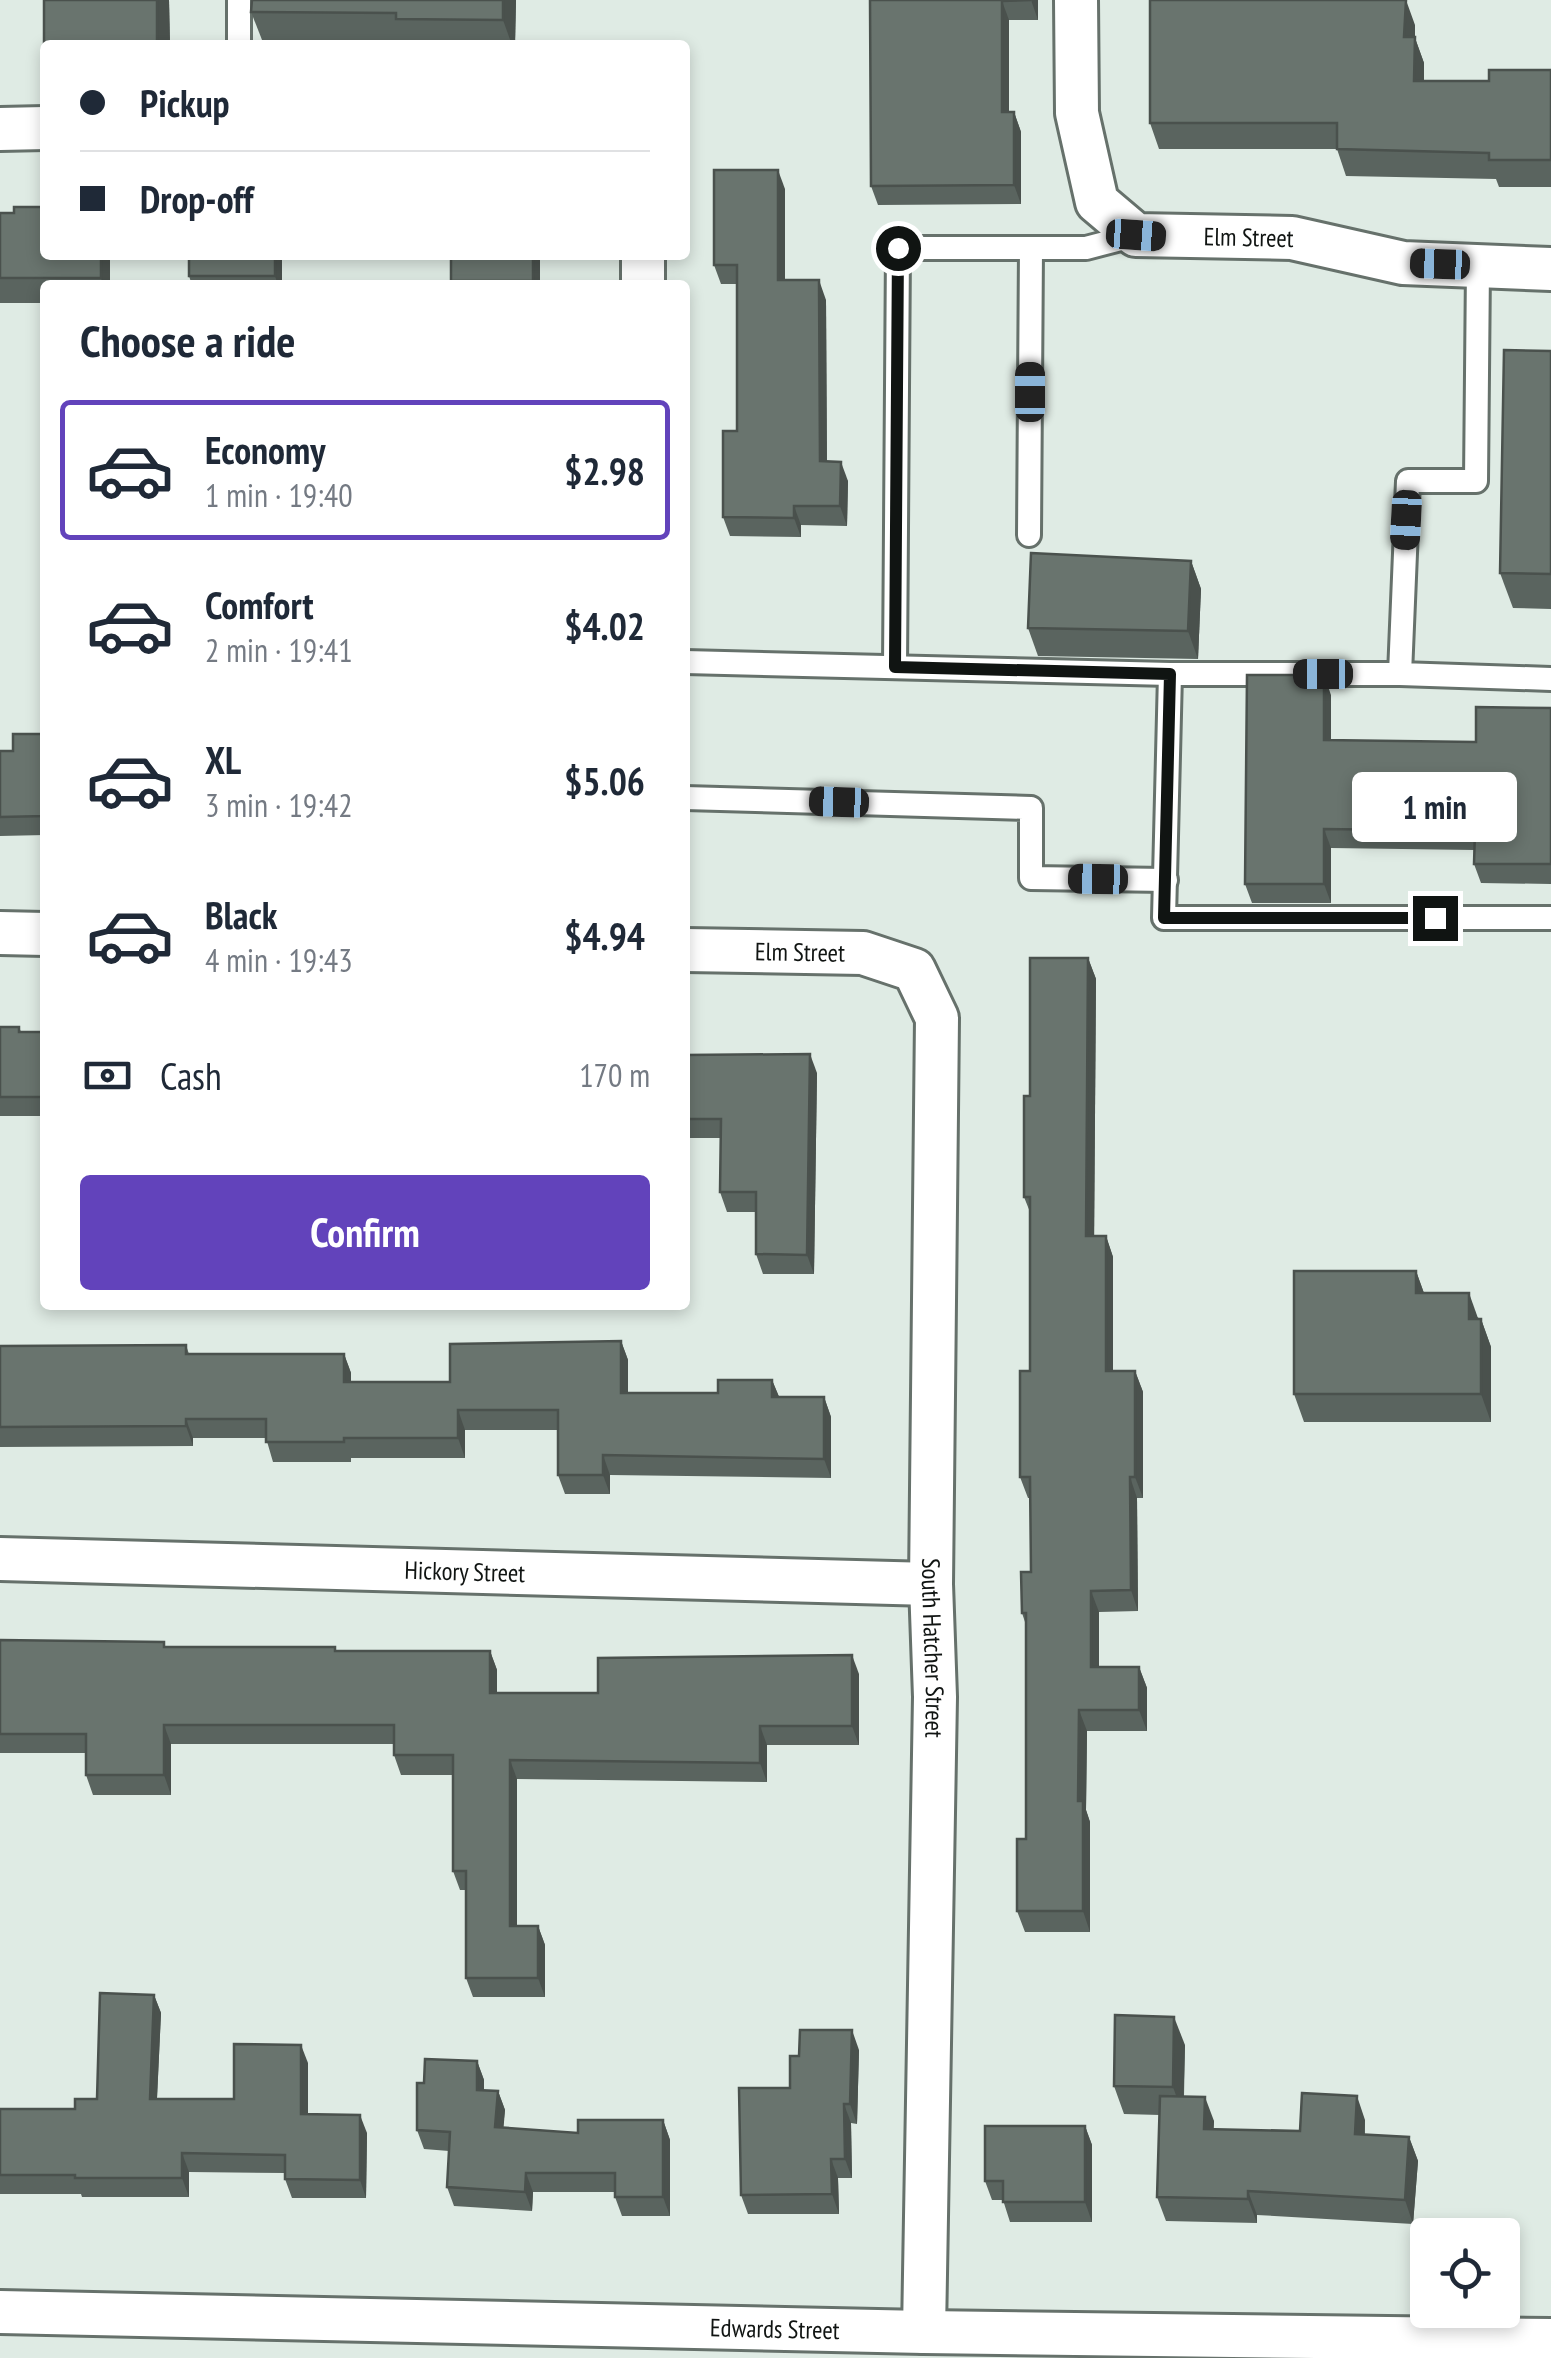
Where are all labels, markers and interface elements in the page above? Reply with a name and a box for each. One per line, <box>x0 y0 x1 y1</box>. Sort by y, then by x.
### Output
text: Pickup <box>140 78 230 127</box>
text: Drop-off <box>140 174 254 223</box>
car <box>1105 218 1167 252</box>
street label: Elm Street <box>1203 220 1294 254</box>
route start <box>876 226 921 271</box>
car <box>1409 248 1471 280</box>
text: Choose a ride <box>80 311 295 369</box>
car <box>1015 362 1045 422</box>
icon: car <box>85 425 175 515</box>
text: Economy <box>205 425 325 474</box>
text: $2.98 <box>564 446 645 495</box>
text: 1 min · 19:40 <box>205 474 353 516</box>
car <box>1389 489 1423 551</box>
icon: car <box>85 580 175 670</box>
text: Comfort <box>205 580 314 629</box>
text: $4.02 <box>564 601 645 650</box>
text: 2 min · 19:41 <box>205 629 353 671</box>
car <box>1293 659 1353 689</box>
icon: car <box>85 735 175 825</box>
text: XL <box>205 735 241 784</box>
text: $5.06 <box>564 756 645 805</box>
callout: 1 min <box>1352 773 1518 843</box>
text: 3 min · 19:42 <box>205 784 353 826</box>
car <box>808 786 870 818</box>
text: 1 min <box>1402 786 1467 828</box>
car <box>1068 863 1128 895</box>
icon: car <box>85 890 175 980</box>
text: Black <box>205 890 278 939</box>
route end <box>1413 896 1458 941</box>
text: $4.94 <box>564 911 645 960</box>
street label: Elm Street <box>755 935 845 969</box>
text: 4 min · 19:43 <box>205 939 353 981</box>
icon: cash <box>80 1048 135 1103</box>
text: Cash <box>160 1051 222 1100</box>
text: 170 m <box>579 1054 650 1096</box>
button: Confirm <box>80 1175 650 1290</box>
street label: Hickory Street <box>404 1554 526 1589</box>
street label: South Hatcher Street <box>915 1558 951 1738</box>
map controls <box>1410 2218 1520 2328</box>
button: locate <box>1410 2218 1520 2328</box>
street label: Edwards Street <box>710 2311 840 2346</box>

